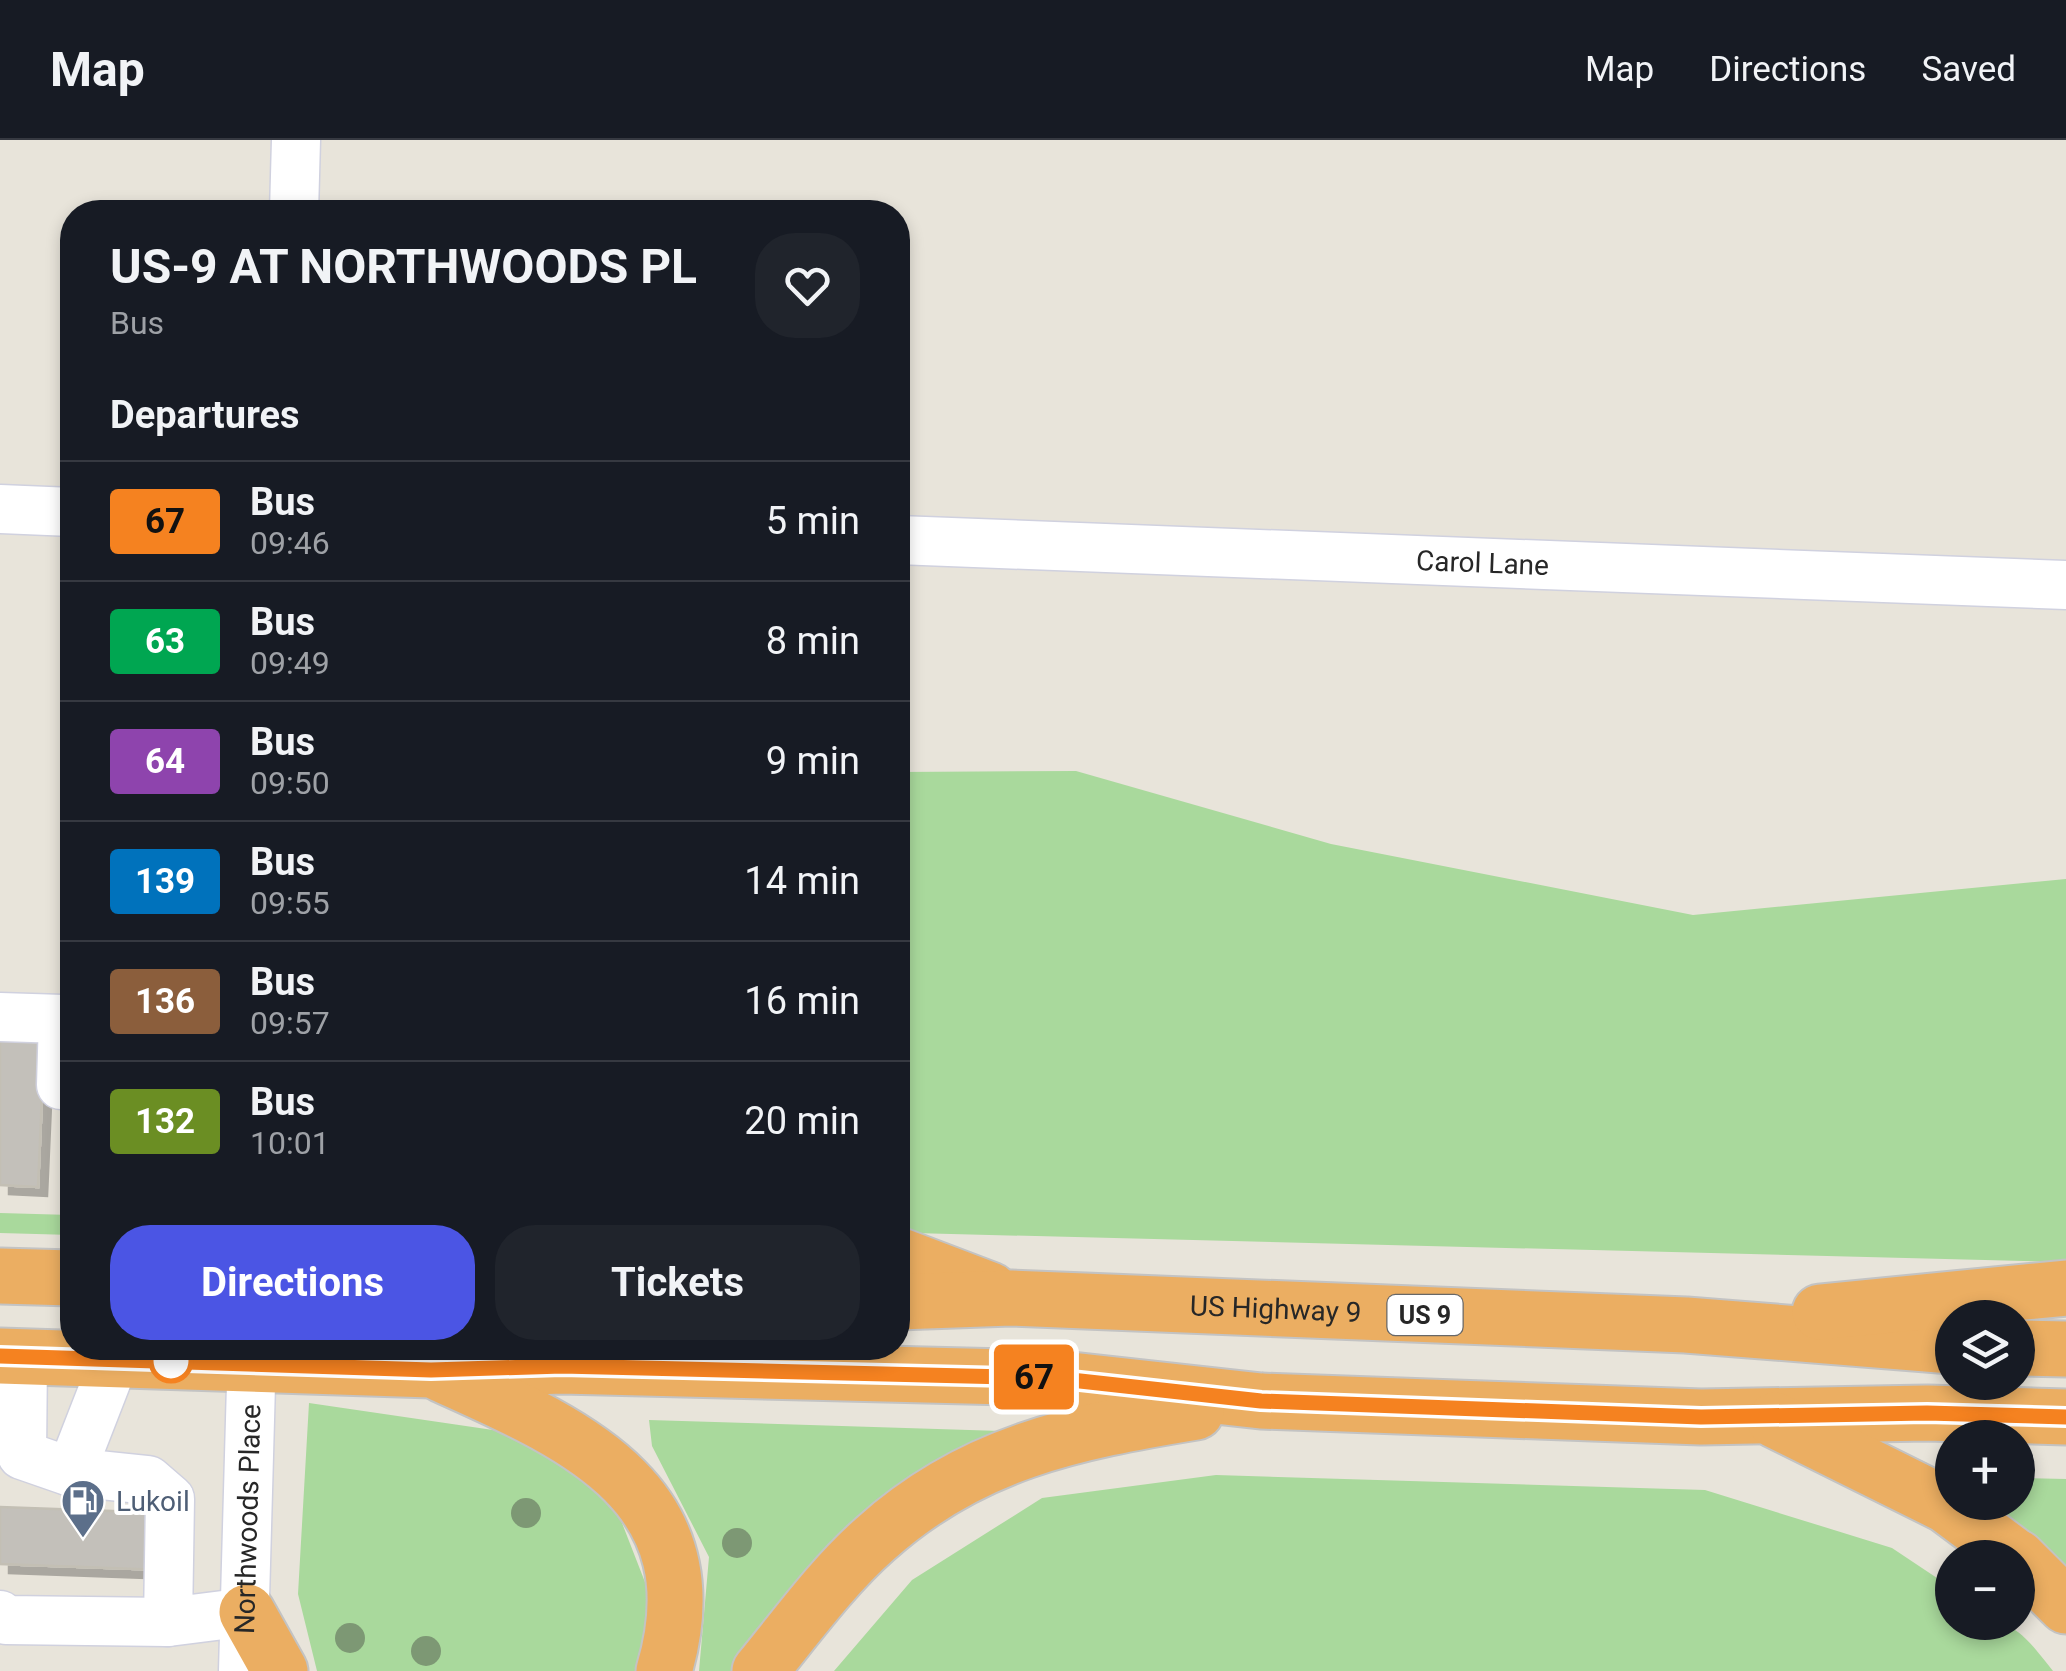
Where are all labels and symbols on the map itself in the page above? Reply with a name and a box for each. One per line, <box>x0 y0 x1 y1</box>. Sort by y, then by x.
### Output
street label: Carol Lane <box>1415 544 1550 582</box>
street label: US Highway 9 <box>1189 1289 1362 1329</box>
road number: US 9 <box>1388 1295 1462 1335</box>
unlabelled marker <box>150 1340 192 1382</box>
line badge: 67 <box>989 1344 1079 1410</box>
street label: Northwoods Place <box>228 1404 267 1635</box>
fuel station icon: Lukoil <box>60 1478 106 1539</box>
place label: Lukoil <box>116 1485 190 1518</box>

